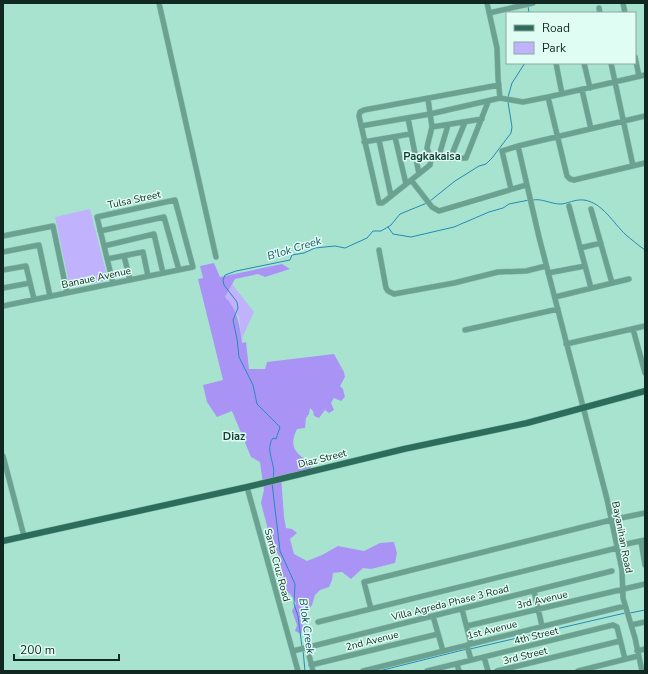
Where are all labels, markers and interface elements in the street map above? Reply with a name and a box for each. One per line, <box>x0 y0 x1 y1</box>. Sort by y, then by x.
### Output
legend <box>506 12 636 64</box>
text: Road <box>542 20 570 36</box>
text: Park <box>542 40 567 56</box>
district label: Pagkakaisa <box>403 149 461 164</box>
street label: Tulsa Street <box>106 187 162 212</box>
water label: B'lok Creek <box>265 233 324 264</box>
street label: Banaue Avenue <box>60 264 132 292</box>
district label: Diaz <box>223 429 245 444</box>
street label: Diaz Street <box>297 446 348 472</box>
street label: Bayanihan Road <box>608 500 636 574</box>
street label: Santa Cruz Road <box>261 527 294 603</box>
street label: Villa Agreda Phase 3 Road <box>389 582 511 625</box>
street label: 3rd Avenue <box>515 587 569 613</box>
water label: B'lok Creek <box>295 597 318 655</box>
street label: 1st Avenue <box>466 617 519 643</box>
street label: 4th Street <box>513 624 560 648</box>
street label: 2nd Avenue <box>344 628 400 654</box>
scale bar <box>14 636 119 662</box>
text: 200 m <box>20 642 55 658</box>
street label: 3rd Street <box>502 644 549 668</box>

